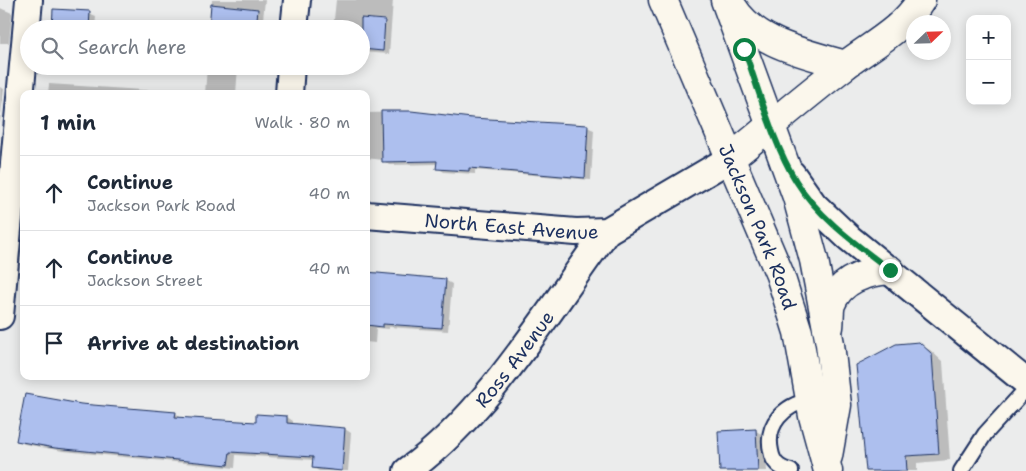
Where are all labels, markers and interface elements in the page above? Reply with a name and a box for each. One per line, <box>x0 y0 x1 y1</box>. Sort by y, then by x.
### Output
north arrow <box>906 15 951 60</box>
map controls <box>966 15 1011 105</box>
button: + <box>966 15 1011 60</box>
search box <box>20 20 370 75</box>
icon: search <box>38 34 66 62</box>
text: Search here <box>78 35 187 60</box>
route start <box>733 38 756 61</box>
button: − <box>966 60 1011 105</box>
text: 1 min <box>40 109 96 137</box>
text: Walk · 80 m <box>255 112 350 133</box>
street label: Jackson Park Road <box>713 140 802 313</box>
text: Continue <box>87 170 173 195</box>
icon: ahead <box>40 179 68 207</box>
text: 40 m <box>308 183 350 204</box>
text: Jackson Park Road <box>87 195 236 216</box>
street label: North East Avenue <box>423 208 599 245</box>
text: Continue <box>87 245 173 270</box>
icon: ahead <box>40 254 68 282</box>
text: 40 m <box>308 258 350 279</box>
route end <box>879 259 902 282</box>
text: Jackson Street <box>87 270 203 291</box>
street label: Ross Avenue <box>470 306 560 413</box>
icon: arrive <box>40 329 68 357</box>
text: Arrive at destination <box>87 331 299 356</box>

